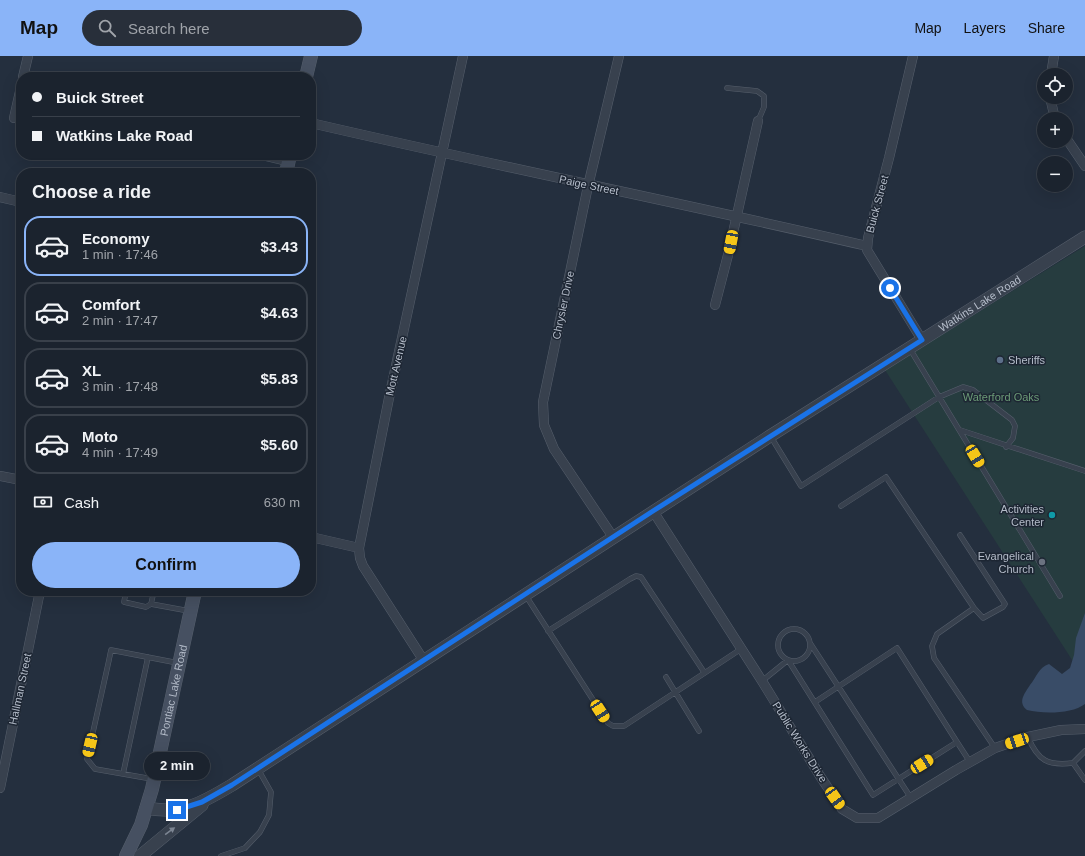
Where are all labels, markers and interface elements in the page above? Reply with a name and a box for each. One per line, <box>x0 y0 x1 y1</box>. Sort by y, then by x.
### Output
search box <box>82 10 362 46</box>
text: Map <box>20 17 58 38</box>
icon: search <box>96 17 118 39</box>
text: Search here <box>128 20 210 37</box>
text: Map <box>914 20 942 36</box>
text: Layers <box>964 20 1006 36</box>
text: Share <box>1028 20 1065 36</box>
map controls <box>1037 68 1073 192</box>
button: locate <box>1037 68 1073 104</box>
text: Buick Street <box>56 89 144 106</box>
button: + <box>1037 112 1073 148</box>
text: Watkins Lake Road <box>56 127 193 144</box>
button: − <box>1037 156 1073 192</box>
street label: Paige Street <box>558 173 620 197</box>
street label: Buick Street <box>864 174 890 234</box>
text: Choose a ride <box>32 182 151 202</box>
icon: car <box>34 228 70 264</box>
car <box>723 229 739 255</box>
text: Economy <box>82 230 150 247</box>
text: $3.43 <box>260 238 298 255</box>
text: 1 min · 17:46 <box>82 247 158 262</box>
street label: Chrysler Drive <box>550 270 576 340</box>
street label: Watkins Lake Road <box>936 273 1023 334</box>
route start <box>881 279 899 297</box>
icon: car <box>34 294 70 330</box>
text: Comfort <box>82 296 140 313</box>
text: $4.63 <box>260 304 298 321</box>
text: 2 min · 17:47 <box>82 313 158 328</box>
street label: Mott Avenue <box>383 335 409 397</box>
place label: Sheriffs <box>1008 354 1046 366</box>
marker: Sheriffs <box>995 355 1005 365</box>
icon: car <box>34 360 70 396</box>
text: XL <box>82 362 101 379</box>
text: $5.83 <box>260 370 298 387</box>
text: 3 min · 17:48 <box>82 379 158 394</box>
park label: Waterford Oaks <box>963 391 1040 403</box>
icon: car <box>34 426 70 462</box>
text: Moto <box>82 428 118 445</box>
text: $5.60 <box>260 436 298 453</box>
car <box>964 443 986 469</box>
text: 4 min · 17:49 <box>82 445 158 460</box>
icon: cash <box>32 491 54 513</box>
text: Cash <box>64 494 99 511</box>
text: 630 m <box>264 495 300 510</box>
place label: Activities Center <box>1001 503 1044 528</box>
marker: Activities Center <box>1047 510 1057 520</box>
button: Confirm <box>32 542 300 588</box>
place label: Evangelical Church <box>978 550 1034 575</box>
marker: Evangelical Church <box>1037 557 1047 567</box>
street label: Pontiac Lake Road <box>158 644 189 737</box>
street label: Hallman Street <box>7 652 33 726</box>
car <box>588 698 612 724</box>
street label: Public Works Drive <box>770 700 830 784</box>
car <box>81 732 99 758</box>
car <box>1004 732 1030 750</box>
callout: 2 min <box>144 752 210 780</box>
car <box>909 753 935 775</box>
text: 2 min <box>160 758 194 773</box>
car <box>823 785 847 811</box>
route end <box>168 801 186 819</box>
one-way arrow <box>165 827 176 836</box>

